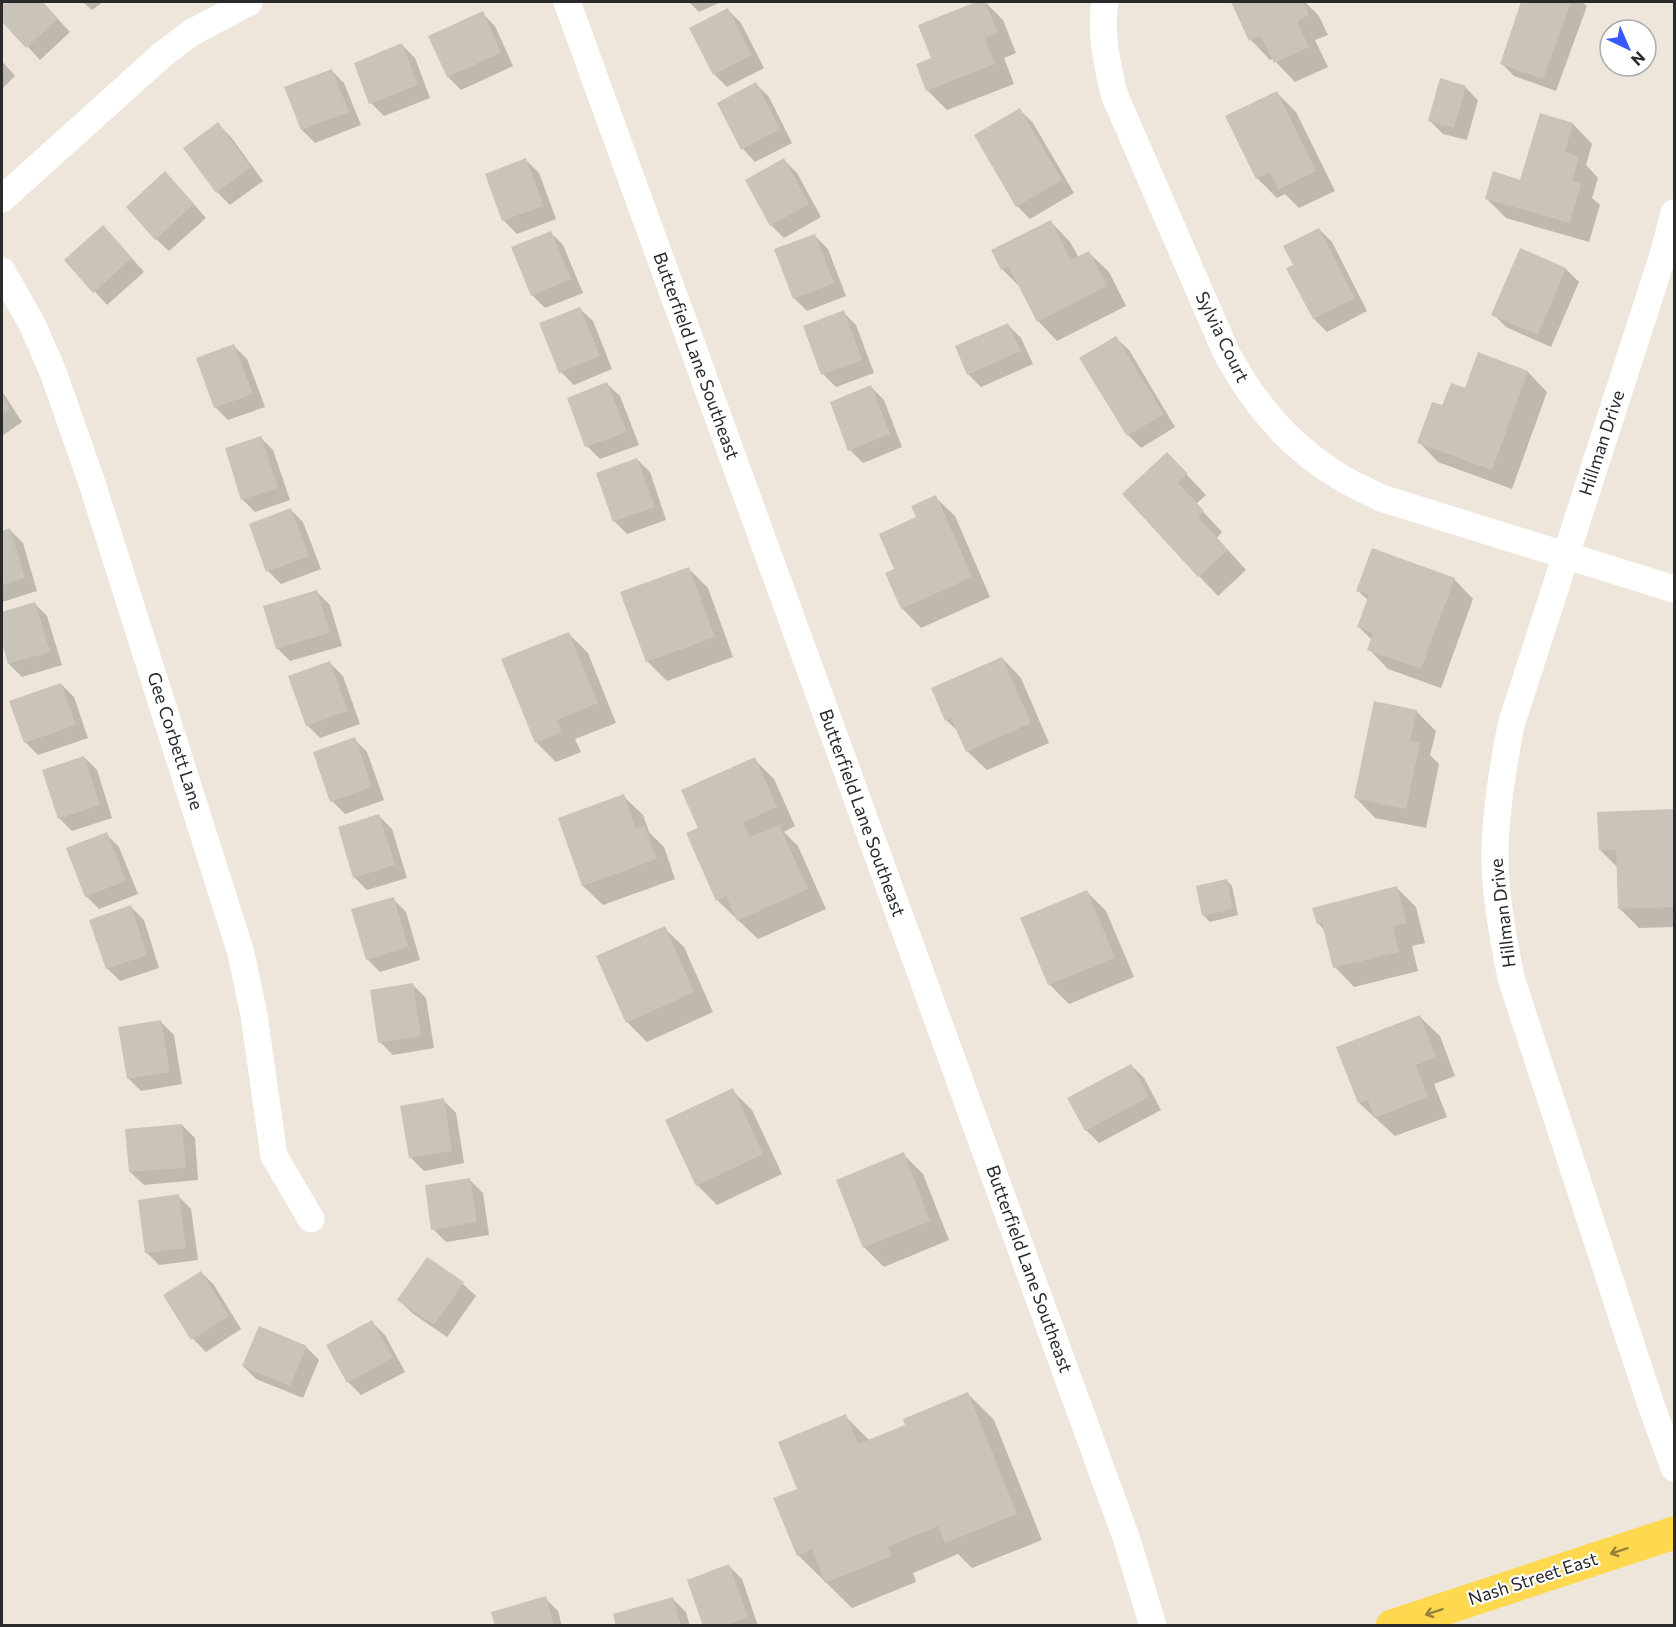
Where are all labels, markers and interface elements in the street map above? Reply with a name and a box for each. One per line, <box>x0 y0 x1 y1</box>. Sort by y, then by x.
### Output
north arrow <box>1598 18 1658 78</box>
text: N <box>1628 48 1650 70</box>
street label: Butterfield Lane Southeast <box>649 249 745 462</box>
street label: Sylvia Court <box>1191 287 1254 386</box>
street label: Hillman Drive <box>1574 387 1628 498</box>
street label: Gee Corbett Lane <box>143 669 209 812</box>
street label: Butterfield Lane Southeast <box>815 706 911 919</box>
street label: Hillman Drive <box>1484 857 1520 969</box>
street label: Butterfield Lane Southeast <box>982 1162 1078 1375</box>
one-way arrow <box>1610 1546 1629 1557</box>
street label: Nash Street East <box>1465 1547 1600 1609</box>
one-way arrow <box>1425 1607 1444 1618</box>

